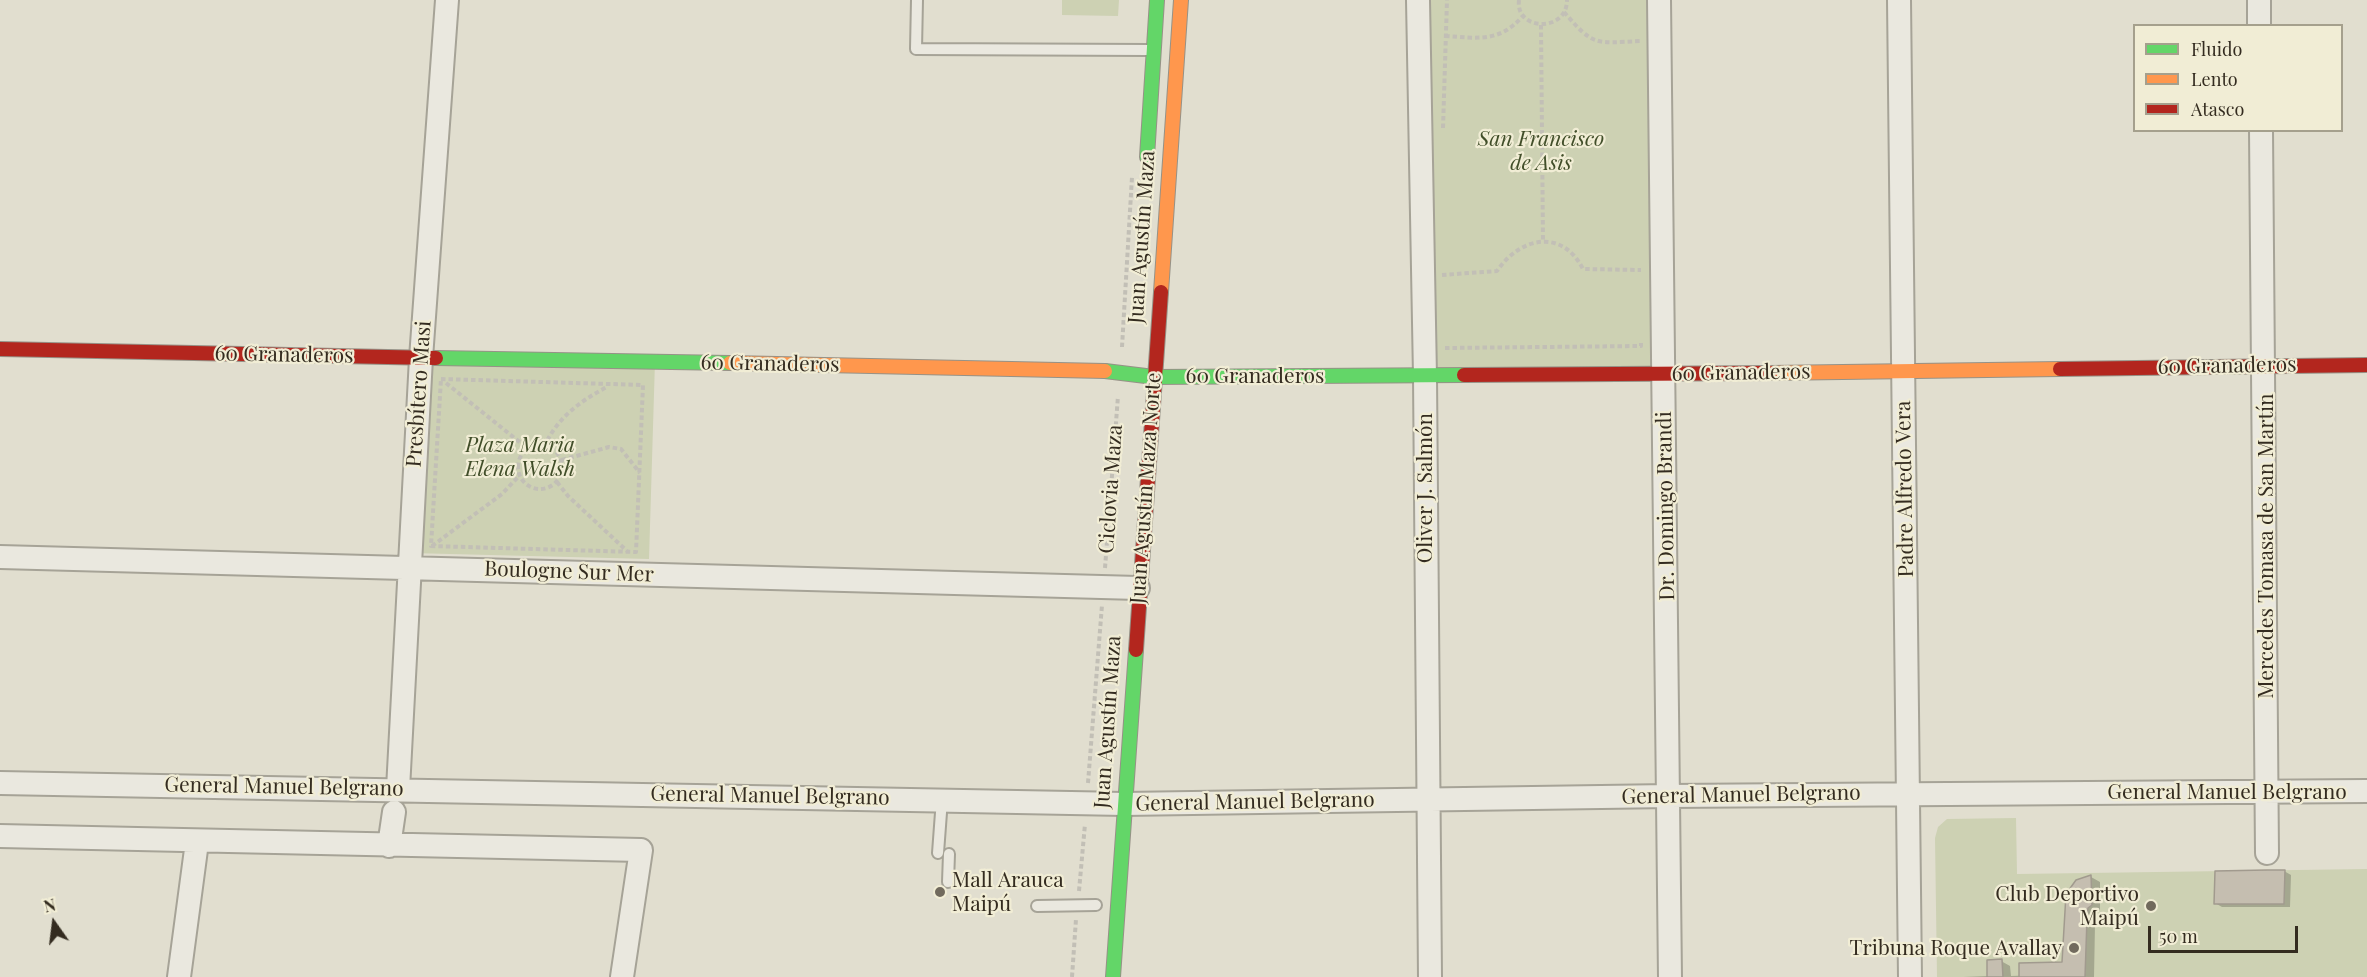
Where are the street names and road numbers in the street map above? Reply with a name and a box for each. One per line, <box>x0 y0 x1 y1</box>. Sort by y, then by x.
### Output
street label: Juan Agustín Maza <box>1123 150 1161 324</box>
street label: Presbítero Masi <box>401 320 437 468</box>
street label: 60 Granaderos <box>214 341 354 369</box>
street label: 60 Granaderos <box>700 350 840 378</box>
street label: 60 Granaderos <box>2157 352 2297 380</box>
street label: 60 Granaderos <box>1671 359 1811 387</box>
street label: 60 Granaderos <box>1186 363 1324 389</box>
street label: Juan Agustín Maza Norte <box>1125 371 1167 605</box>
street label: Mercedes Tomasa de San Martín <box>2253 393 2279 699</box>
street label: Padre Alfredo Vera <box>1891 400 1919 578</box>
street label: Dr. Domingo Brandi <box>1652 411 1680 601</box>
street label: Oliver J. Salmón <box>1412 413 1438 563</box>
street label: Ciclovia Maza <box>1094 424 1128 554</box>
street label: Boulogne Sur Mer <box>484 556 654 588</box>
street label: Juan Agustín Maza <box>1089 635 1127 809</box>
street label: General Manuel Belgrano <box>164 772 404 802</box>
street label: General Manuel Belgrano <box>2107 779 2347 805</box>
street label: General Manuel Belgrano <box>1621 780 1861 810</box>
street label: General Manuel Belgrano <box>650 781 890 811</box>
street label: General Manuel Belgrano <box>1135 787 1375 817</box>

